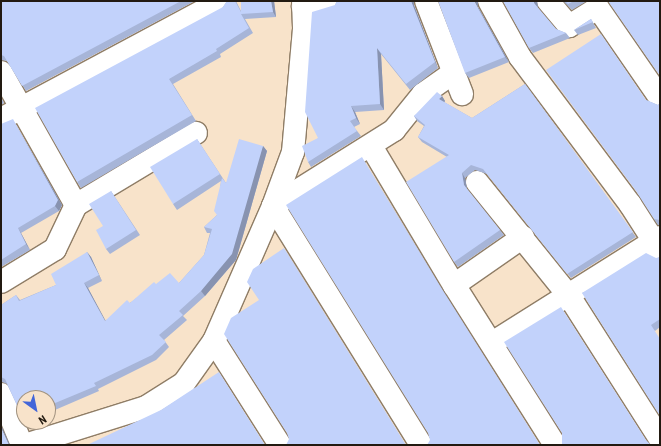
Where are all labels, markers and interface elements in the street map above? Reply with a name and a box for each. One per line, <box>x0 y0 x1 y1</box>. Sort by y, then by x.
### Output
north arrow <box>16 390 56 430</box>
text: N <box>36 412 49 427</box>

